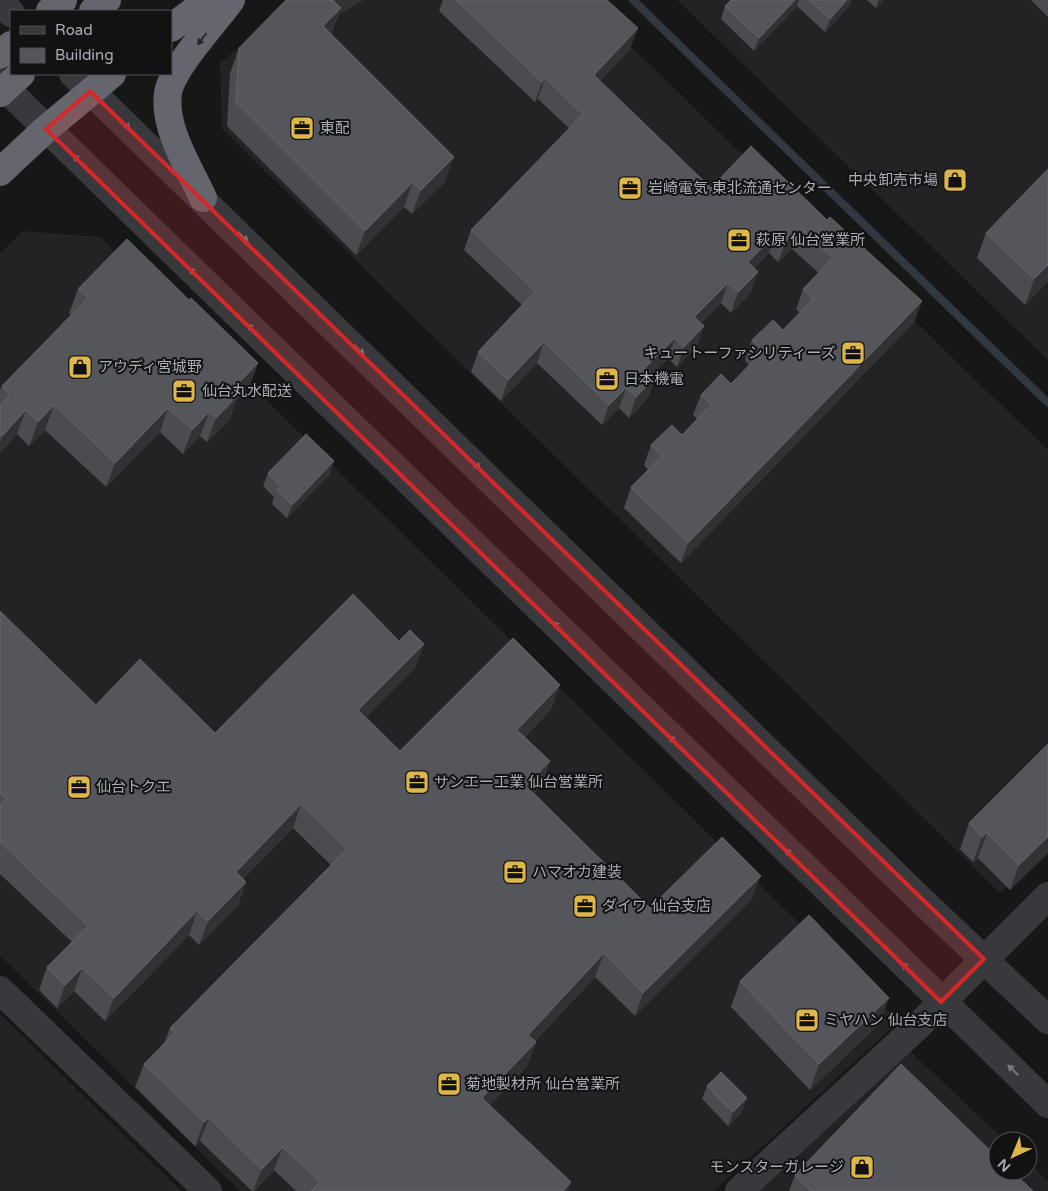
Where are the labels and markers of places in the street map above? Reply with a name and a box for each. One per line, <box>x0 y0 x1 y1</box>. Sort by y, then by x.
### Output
office icon: 東配 <box>289 115 315 141</box>
place label: 東配 <box>320 119 350 137</box>
shop icon: 中央卸売市場 <box>942 167 968 193</box>
place label: 中央卸売市場 <box>848 171 938 189</box>
office icon: 岩崎電気 東北流通センター <box>617 175 643 201</box>
place label: 岩崎電気 東北流通センター <box>648 179 832 197</box>
office icon: 萩原 仙台営業所 <box>726 227 752 253</box>
place label: 萩原 仙台営業所 <box>756 231 865 249</box>
office icon: キュートーファシリティーズ <box>840 340 866 366</box>
place label: キュートーファシリティーズ <box>644 344 836 362</box>
shop icon: アウディ宮城野 <box>67 354 93 380</box>
place label: アウディ宮城野 <box>98 358 202 376</box>
office icon: 日本機電 <box>594 366 620 392</box>
place label: 日本機電 <box>624 370 684 388</box>
office icon: 仙台丸水配送 <box>171 378 197 404</box>
place label: 仙台丸水配送 <box>202 382 292 400</box>
office icon: サンエー工業 仙台営業所 <box>404 769 430 795</box>
place label: サンエー工業 仙台営業所 <box>434 773 603 791</box>
office icon: 仙台トクエ <box>66 774 92 800</box>
place label: 仙台トクエ <box>96 778 171 796</box>
office icon: ハマオカ建装 <box>502 859 528 885</box>
place label: ハマオカ建装 <box>532 863 622 881</box>
office icon: ダイワ 仙台支店 <box>572 893 598 919</box>
place label: ダイワ 仙台支店 <box>602 897 711 915</box>
office icon: ミヤハン 仙台支店 <box>794 1007 820 1033</box>
place label: ミヤハン 仙台支店 <box>824 1011 948 1029</box>
office icon: 菊地製材所 仙台営業所 <box>436 1071 462 1097</box>
place label: 菊地製材所 仙台営業所 <box>466 1075 620 1093</box>
shop icon: モンスターガレージ <box>849 1154 875 1180</box>
place label: モンスターガレージ <box>710 1158 844 1176</box>

